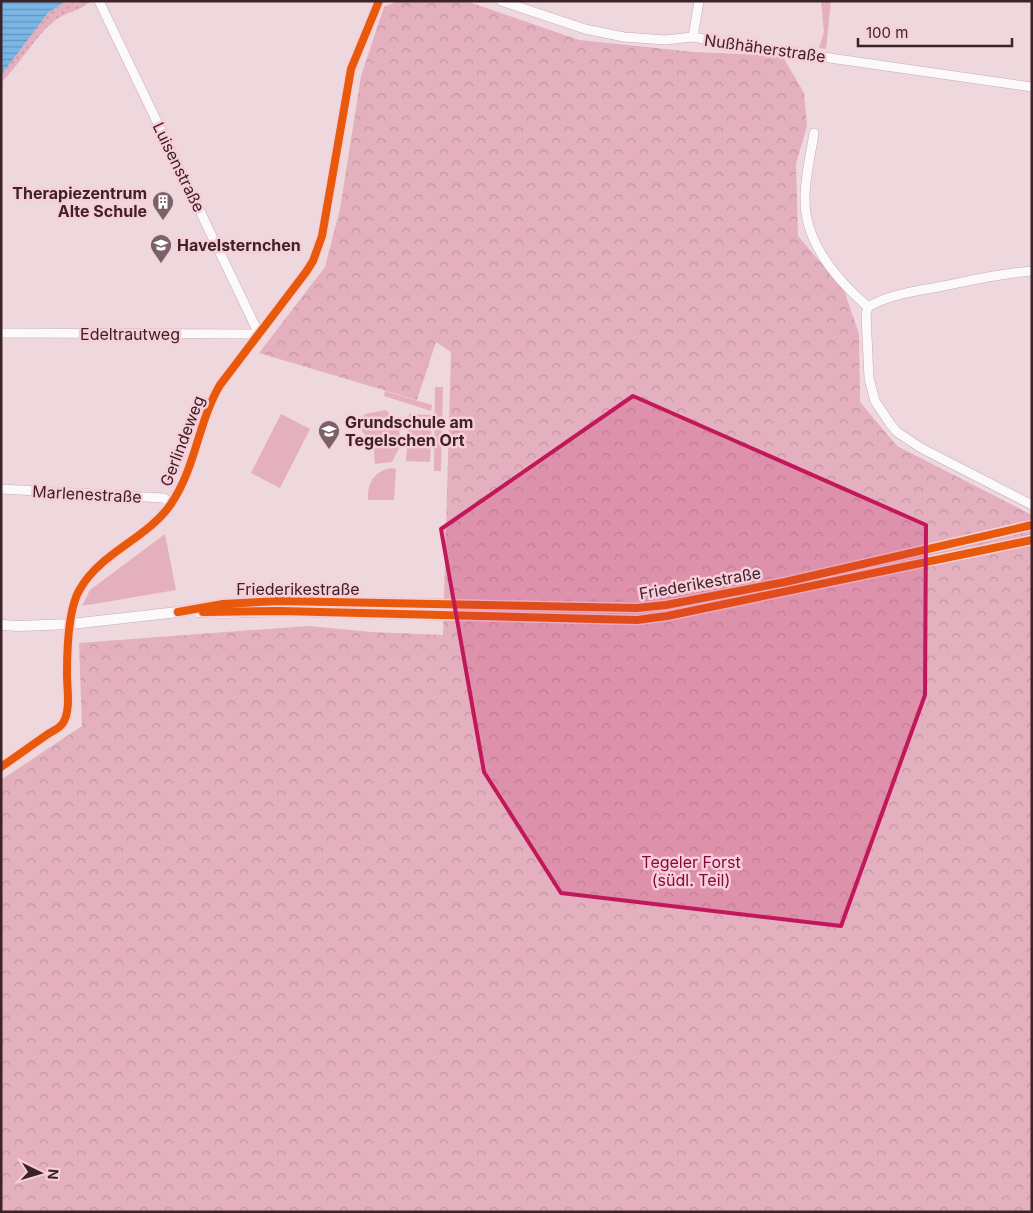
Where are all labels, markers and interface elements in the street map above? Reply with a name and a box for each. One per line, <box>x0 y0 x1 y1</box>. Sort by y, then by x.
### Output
scale bar <box>858 15 1012 47</box>
text: 100 m <box>866 23 908 42</box>
street label: Nußhäherstraße <box>703 30 827 66</box>
street label: Luisenstraße <box>149 119 209 215</box>
place label: Therapiezentrum Alte Schule <box>12 183 147 221</box>
building icon: Therapiezentrum Alte Schule <box>151 190 175 221</box>
school or university icon: Havelsternchen <box>149 233 173 264</box>
place label: Havelsternchen <box>177 235 301 255</box>
street label: Edeltrautweg <box>80 324 180 344</box>
street label: Gerlindeweg <box>156 393 208 489</box>
place label: Grundschule am Tegelschen Ort <box>345 412 473 450</box>
school or university icon: Grundschule am Tegelschen Ort <box>317 419 341 450</box>
street label: Marlenestraße <box>32 481 142 507</box>
street label: Friederikestraße <box>638 562 762 604</box>
street label: Friederikestraße <box>236 579 360 599</box>
park label: Tegeler Forst (südl. Teil) <box>641 852 741 890</box>
north arrow <box>15 1148 65 1198</box>
text: N <box>45 1168 62 1180</box>

